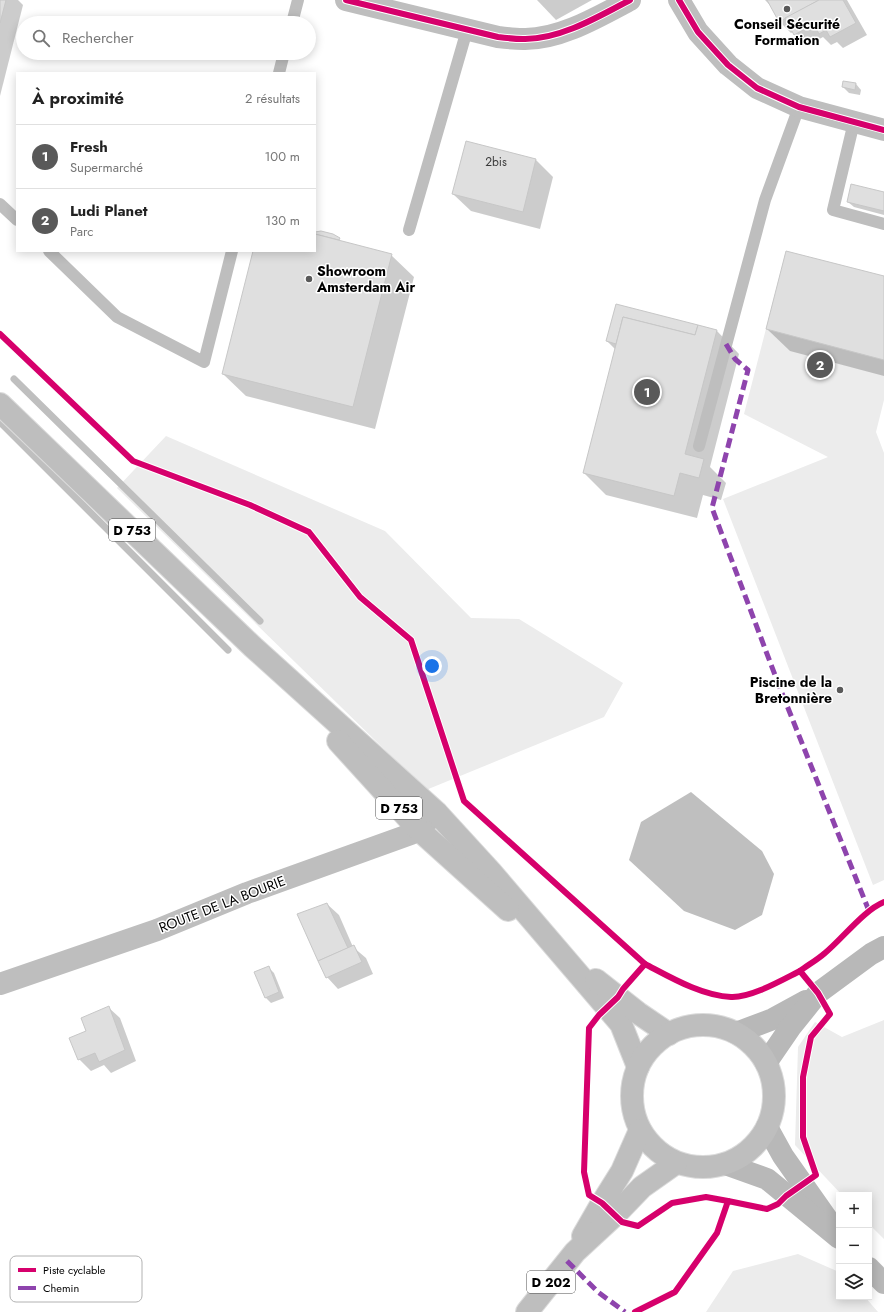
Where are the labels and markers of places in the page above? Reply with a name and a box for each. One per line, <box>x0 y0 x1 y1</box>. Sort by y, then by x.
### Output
marker: Conseil Sécurité Formation <box>782 4 792 14</box>
place label: Conseil Sécurité Formation <box>734 14 840 50</box>
place label: Showroom Amsterdam Air <box>316 261 415 297</box>
marker: Showroom Amsterdam Air <box>304 274 314 284</box>
pin: 2 <box>807 350 833 380</box>
pin: 1 <box>634 377 660 407</box>
place label: Piscine de la Bretonnière <box>750 672 832 708</box>
marker: Piscine de la Bretonnière <box>835 685 845 695</box>

